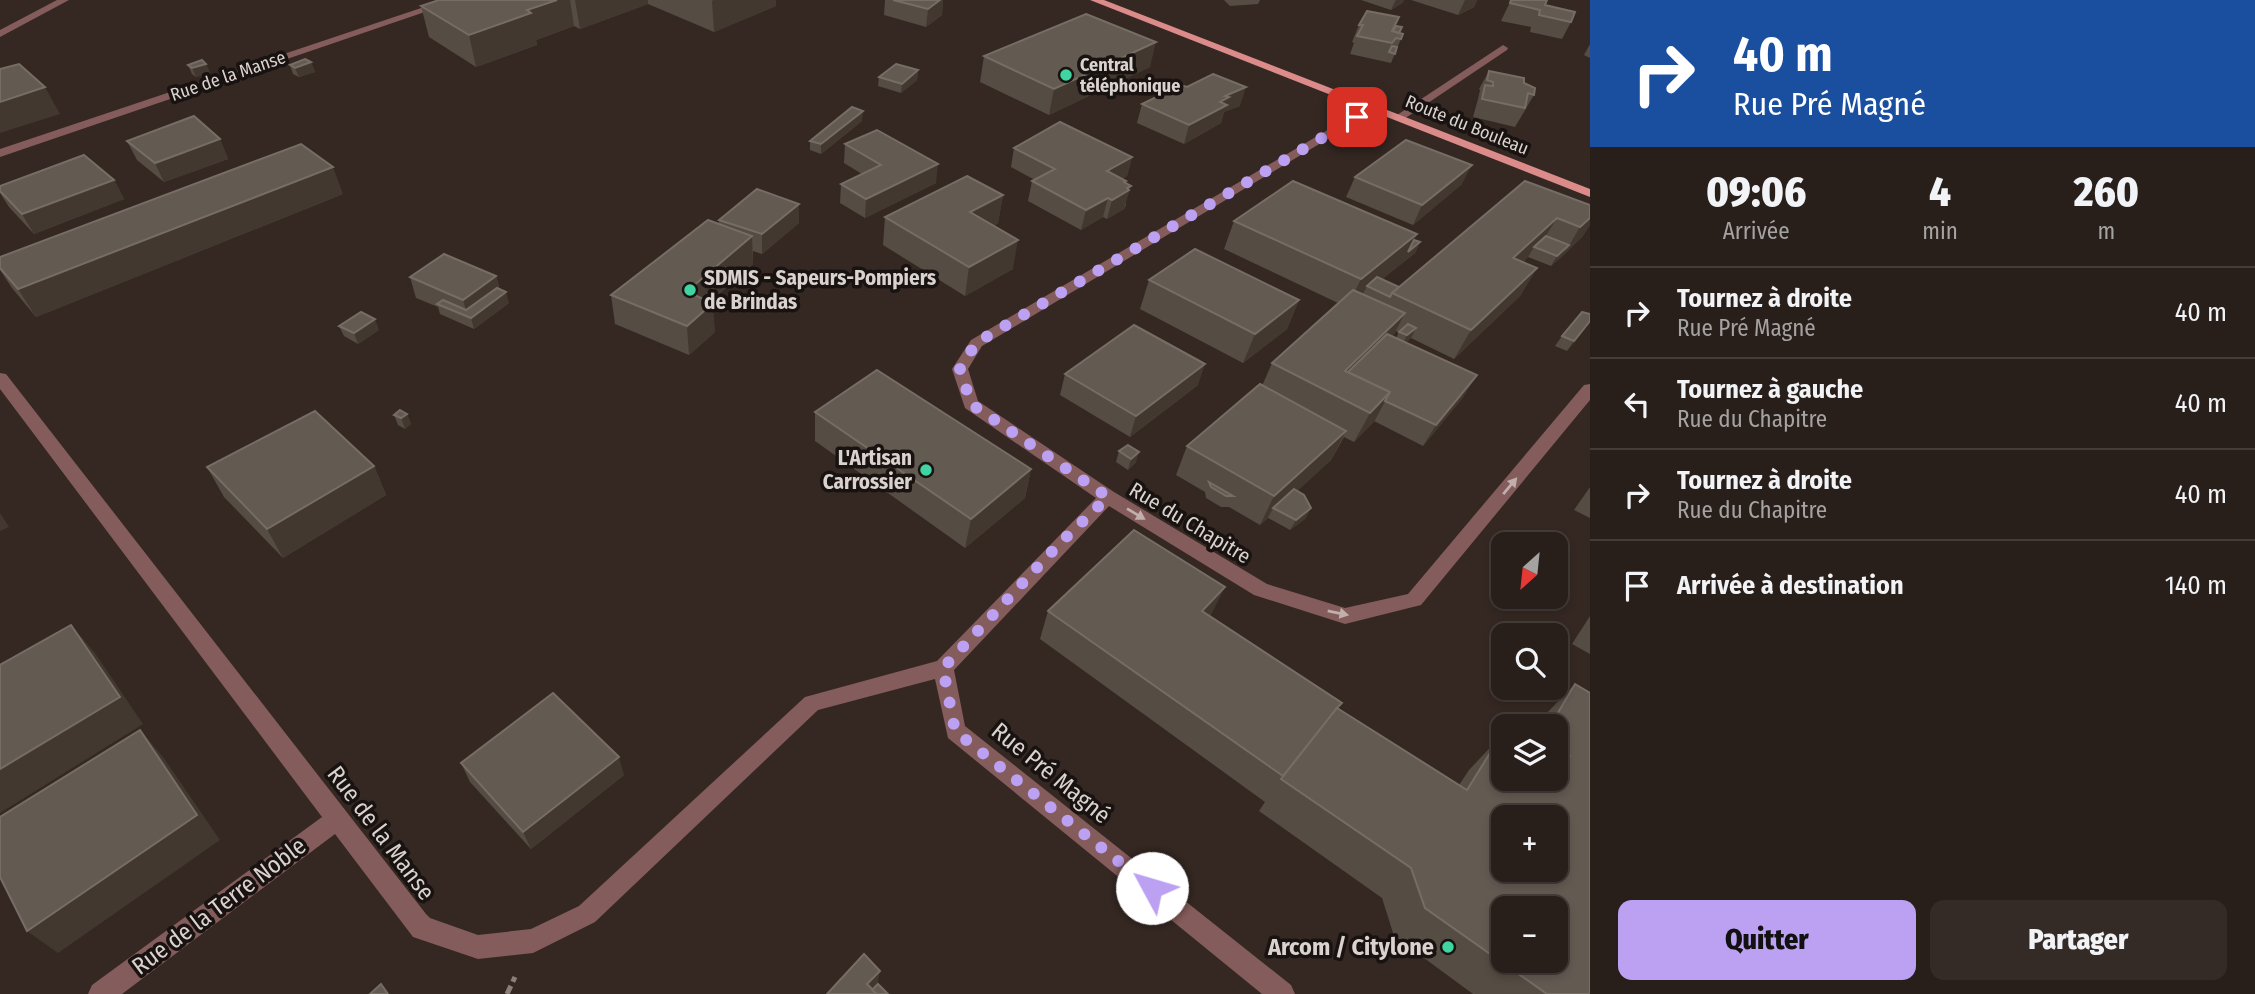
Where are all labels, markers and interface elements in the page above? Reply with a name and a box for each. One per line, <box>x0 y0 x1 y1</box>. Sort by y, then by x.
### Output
text: 40 m <box>1733 25 1833 84</box>
icon: right <box>1618 28 1709 119</box>
street label: Rue de la Manse <box>167 46 289 106</box>
place label: Central téléphonique <box>1080 54 1180 97</box>
marker: Central téléphonique <box>1058 67 1074 83</box>
text: Rue Pré Magné <box>1733 85 1926 123</box>
pin <box>1327 87 1387 147</box>
street label: Route du Bouleau <box>1402 90 1532 160</box>
icon: arrive <box>1338 98 1376 136</box>
text: 09:06 <box>1706 167 1806 217</box>
text: 4 <box>1929 167 1951 217</box>
text: 260 <box>2074 167 2139 217</box>
text: Arrivée <box>1723 217 1790 245</box>
text: min <box>1922 217 1958 245</box>
text: m <box>2098 217 2115 245</box>
place label: SDMIS - Sapeurs-Pompiers de Brindas <box>704 265 936 315</box>
marker: SDMIS - Sapeurs-Pompiers de Brindas <box>682 282 698 298</box>
text: Tournez à droite <box>1677 283 1852 314</box>
icon: right <box>1618 294 1656 332</box>
text: 40 m <box>2175 297 2227 328</box>
text: Rue Pré Magné <box>1677 314 1816 342</box>
text: Tournez à gauche <box>1677 374 1863 405</box>
icon: left <box>1618 385 1656 423</box>
text: 40 m <box>2175 388 2227 419</box>
text: Rue du Chapitre <box>1677 405 1827 433</box>
place label: L'Artisan Carrossier <box>823 445 912 495</box>
marker: L'Artisan Carrossier <box>918 462 934 478</box>
text: Tournez à droite <box>1677 465 1852 496</box>
icon: right <box>1618 476 1656 514</box>
street label: Rue du Chapitre <box>1125 477 1255 569</box>
one-way arrow <box>1502 477 1517 494</box>
text: 40 m <box>2175 479 2227 510</box>
text: Rue du Chapitre <box>1677 496 1827 524</box>
one-way arrow <box>1126 508 1145 520</box>
north arrow <box>1491 532 1568 609</box>
map controls <box>1491 532 1568 973</box>
icon: arrive <box>1618 567 1656 605</box>
text: Arrivée à destination <box>1677 570 1904 601</box>
text: 140 m <box>2165 570 2227 601</box>
one-way arrow <box>1328 607 1350 618</box>
button: search <box>1491 623 1568 700</box>
button: layers <box>1491 714 1568 791</box>
street label: Rue Pré Magné <box>986 717 1116 829</box>
street label: Rue de la Manse <box>321 760 441 906</box>
button: + <box>1491 805 1568 882</box>
street label: Rue de la Terre Noble <box>127 832 311 980</box>
position arrow <box>1115 851 1189 925</box>
button: − <box>1491 896 1568 973</box>
button: Quitter <box>1618 900 1916 980</box>
button: Partager <box>1930 900 2227 980</box>
place label: Arcom / Citylone <box>1267 933 1434 961</box>
marker: Arcom / Citylone <box>1440 939 1456 955</box>

